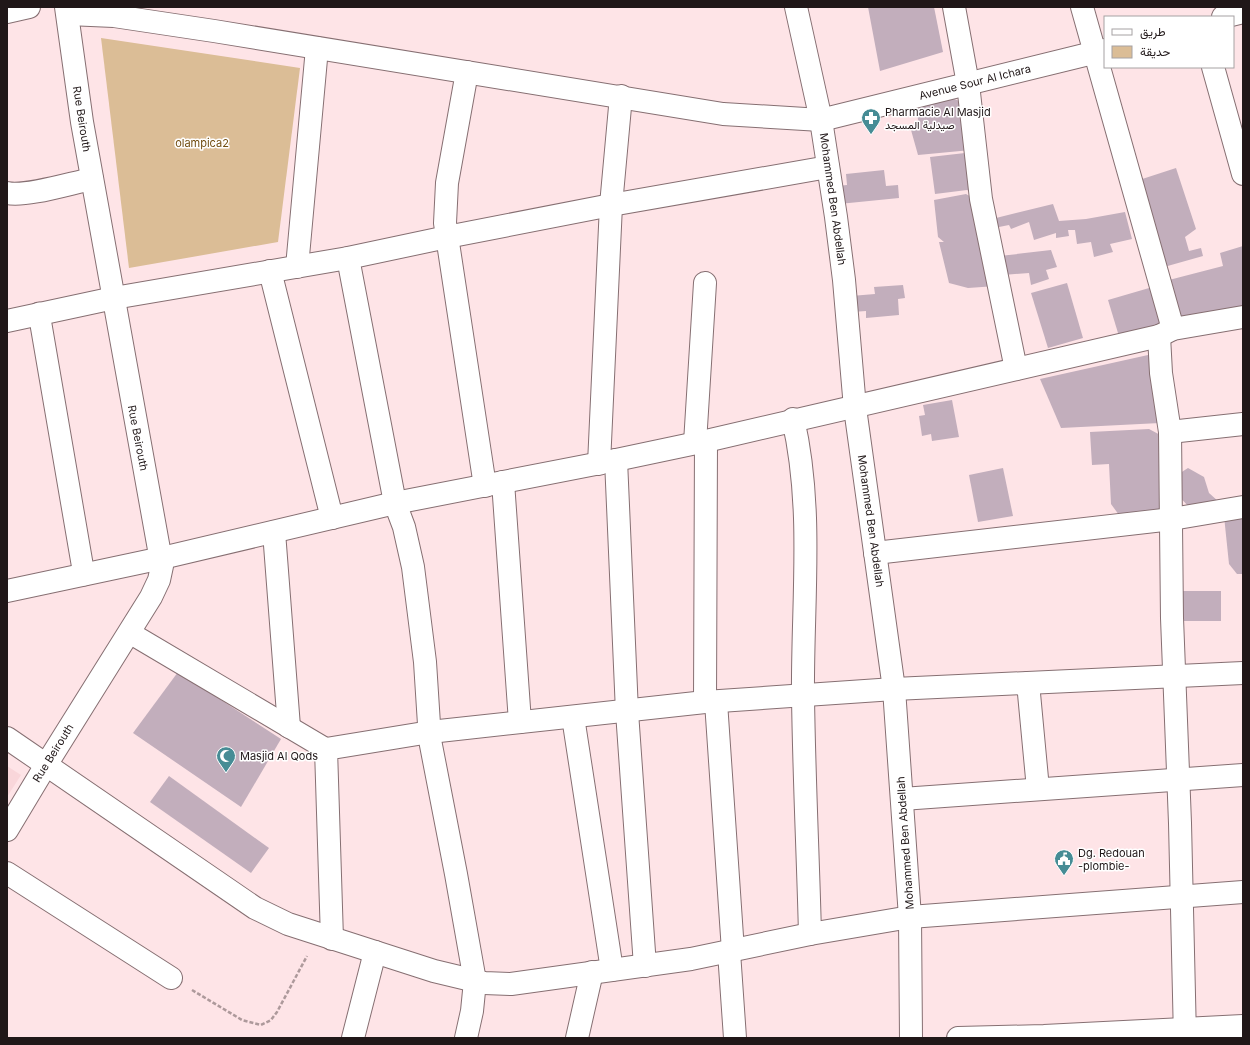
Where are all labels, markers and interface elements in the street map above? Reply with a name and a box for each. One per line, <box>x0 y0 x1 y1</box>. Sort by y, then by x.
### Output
legend <box>1104 16 1234 68</box>
text: طريق <box>1140 24 1166 40</box>
text: حديقة <box>1140 44 1170 59</box>
street label: Avenue Sour Al Ichara <box>918 61 1032 103</box>
street label: Rue Beirouth <box>70 85 94 153</box>
place label: Pharmacie Al Masjid صيدلية المسجد <box>885 105 991 132</box>
pharmacy icon: Pharmacie Al Masjid صيدلية المسجد <box>860 107 882 135</box>
street label: Mohammed Ben Abdellah <box>817 132 849 266</box>
park label: olampica2 <box>175 136 229 150</box>
street label: Rue Beirouth <box>125 404 151 472</box>
street label: Mohammed Ben Abdellah <box>855 454 887 588</box>
street label: Rue Beirouth <box>29 721 77 785</box>
mosque icon: Masjid Al Qods <box>215 745 237 773</box>
place label: Masjid Al Qods <box>240 749 318 763</box>
street label: Mohammed Ben Abdellah <box>893 776 917 910</box>
place label: Dg. Redouan -plombie- <box>1078 846 1145 873</box>
public building icon: Dg. Redouan -plombie- <box>1053 848 1075 876</box>

